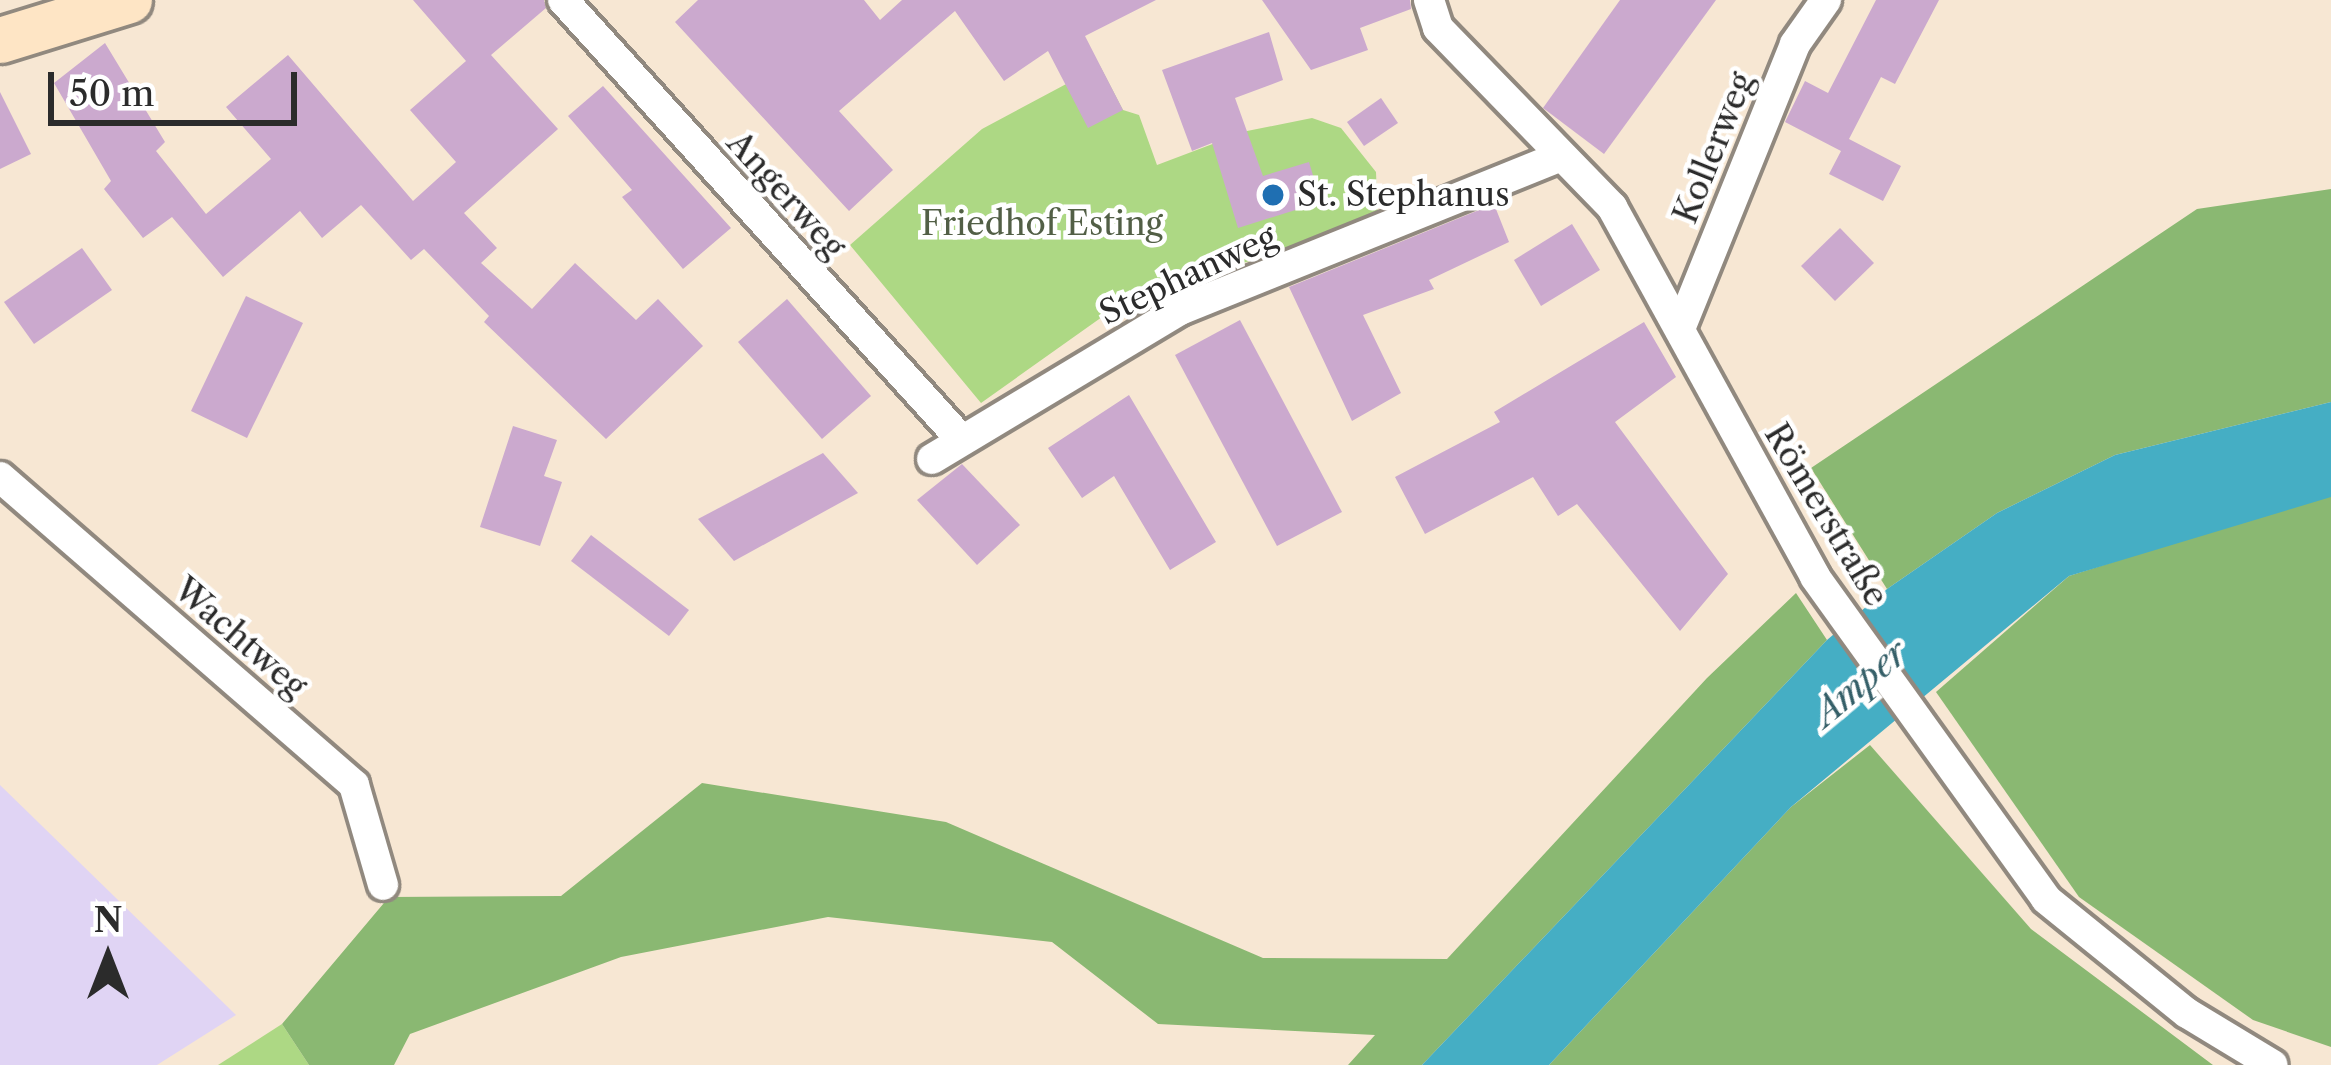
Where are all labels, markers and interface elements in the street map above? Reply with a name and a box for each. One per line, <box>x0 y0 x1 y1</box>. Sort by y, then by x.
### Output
scale bar <box>54 48 303 122</box>
street label: Kollerweg <box>1666 67 1762 229</box>
text: 50 m <box>69 71 154 115</box>
street label: Angerweg <box>719 123 853 267</box>
place label: St. Stephanus <box>1297 175 1510 215</box>
marker: St. Stephanus <box>1260 182 1286 208</box>
park label: Friedhof Esting <box>921 204 1163 244</box>
street label: Stephanweg <box>1093 217 1283 333</box>
street label: Römerstraße <box>1756 417 1896 613</box>
street label: Wachtweg <box>166 570 314 706</box>
water label: Amper <box>1804 631 1916 735</box>
north arrow <box>48 897 168 1017</box>
text: N <box>94 900 122 941</box>

